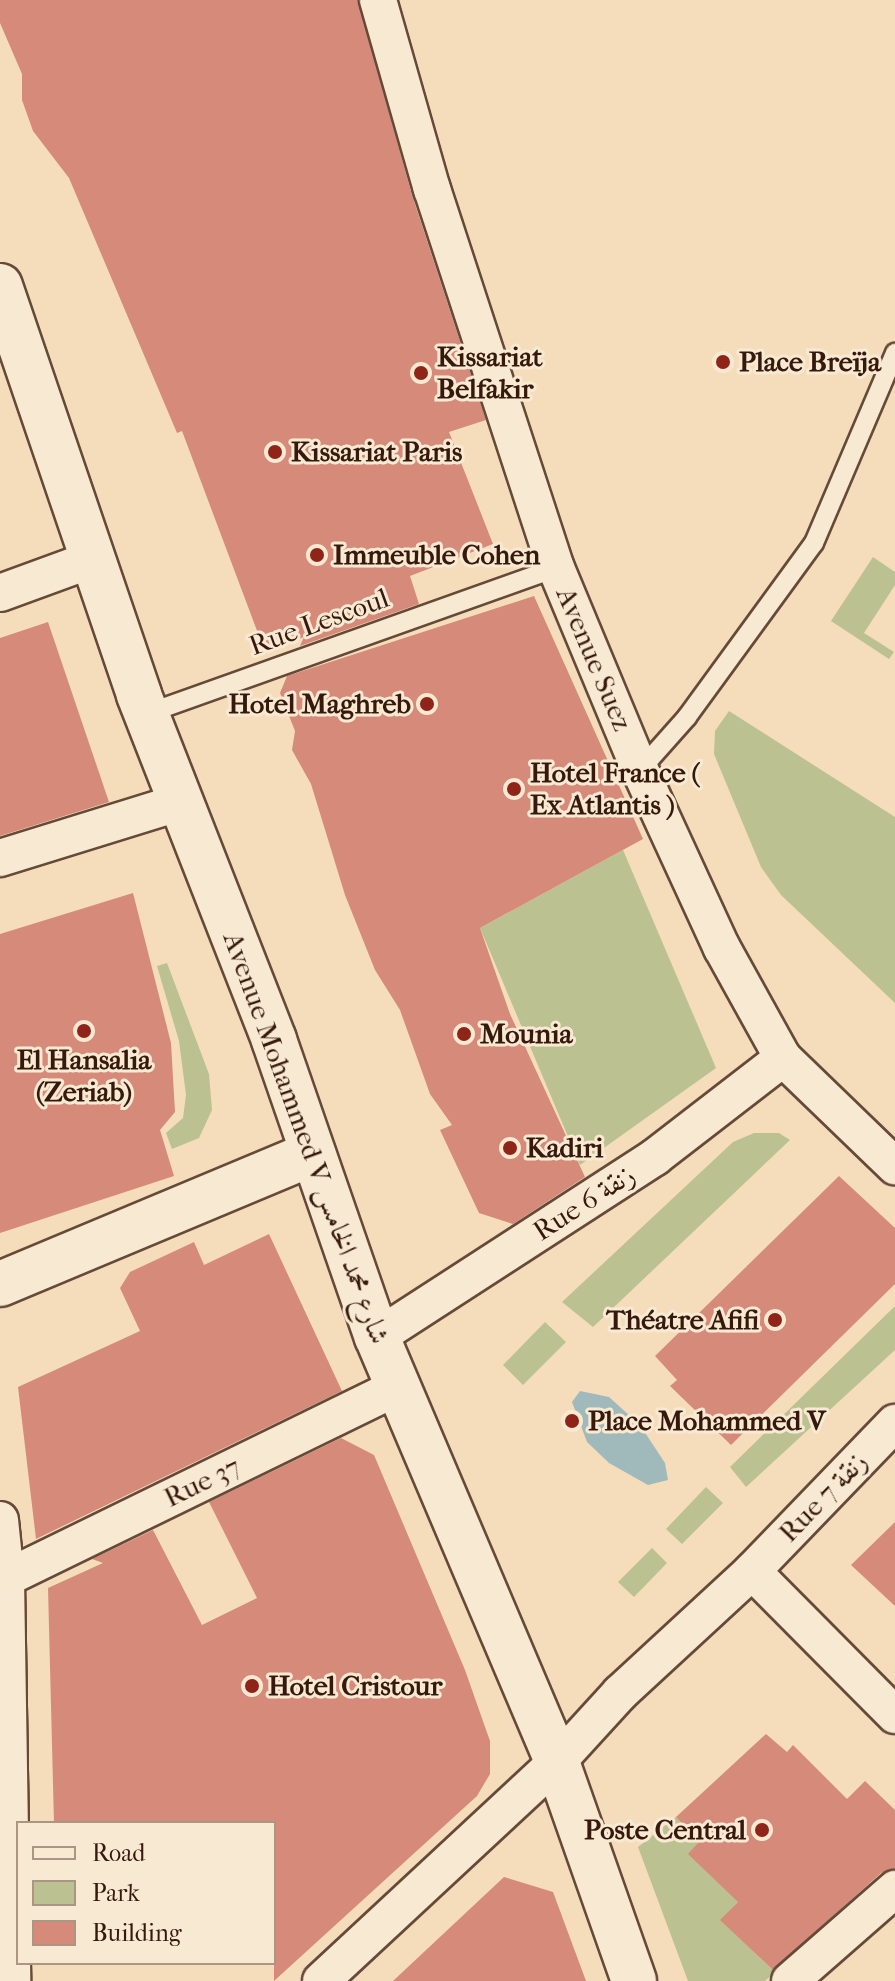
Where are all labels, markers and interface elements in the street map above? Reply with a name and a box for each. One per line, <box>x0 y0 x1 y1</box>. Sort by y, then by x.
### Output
place label: Kissariat Belfakir <box>437 340 542 406</box>
place label: Place Breïja <box>739 345 881 379</box>
marker: Place Breïja <box>714 353 732 371</box>
marker: Kissariat Belfakir <box>412 364 430 382</box>
place label: Kissariat Paris <box>291 435 462 469</box>
marker: Kissariat Paris <box>266 443 284 461</box>
place label: Immeuble Cohen <box>333 538 540 572</box>
marker: Immeuble Cohen <box>308 546 326 564</box>
street label: Rue Lescoul <box>244 581 394 663</box>
street label: Avenue Suez <box>549 582 639 736</box>
place label: Hotel Maghreb <box>228 687 411 721</box>
marker: Hotel Maghreb <box>418 695 436 713</box>
place label: Hotel France ( Ex Atlantis ) <box>530 756 699 822</box>
marker: Hotel France ( Ex Atlantis ) <box>505 780 523 798</box>
street label: Avenue Mohammed V شارع محمد الخامس <box>216 928 396 1348</box>
place label: Mounia <box>480 1017 573 1051</box>
marker: El Hansalia (Zeriab) <box>75 1022 93 1040</box>
marker: Mounia <box>455 1025 473 1043</box>
place label: El Hansalia (Zeriab) <box>17 1043 151 1109</box>
place label: Kadiri <box>526 1131 603 1165</box>
marker: Kadiri <box>501 1139 519 1157</box>
street label: Rue 6 زنقة <box>527 1158 641 1248</box>
place label: Théatre Afifi <box>606 1303 759 1337</box>
marker: Théatre Afifi <box>766 1311 784 1329</box>
place label: Place Mohammed V <box>588 1404 826 1438</box>
marker: Place Mohammed V <box>563 1412 581 1430</box>
street label: Rue 7 زنقة <box>772 1445 874 1549</box>
street label: Rue 37 <box>158 1449 246 1515</box>
place label: Hotel Cristour <box>268 1669 442 1703</box>
marker: Hotel Cristour <box>243 1677 261 1695</box>
place label: Poste Central <box>584 1813 746 1847</box>
legend <box>16 1821 276 1965</box>
marker: Poste Central <box>753 1821 771 1839</box>
text: Road <box>92 1839 145 1867</box>
text: Park <box>92 1879 140 1907</box>
text: Building <box>92 1919 182 1947</box>

